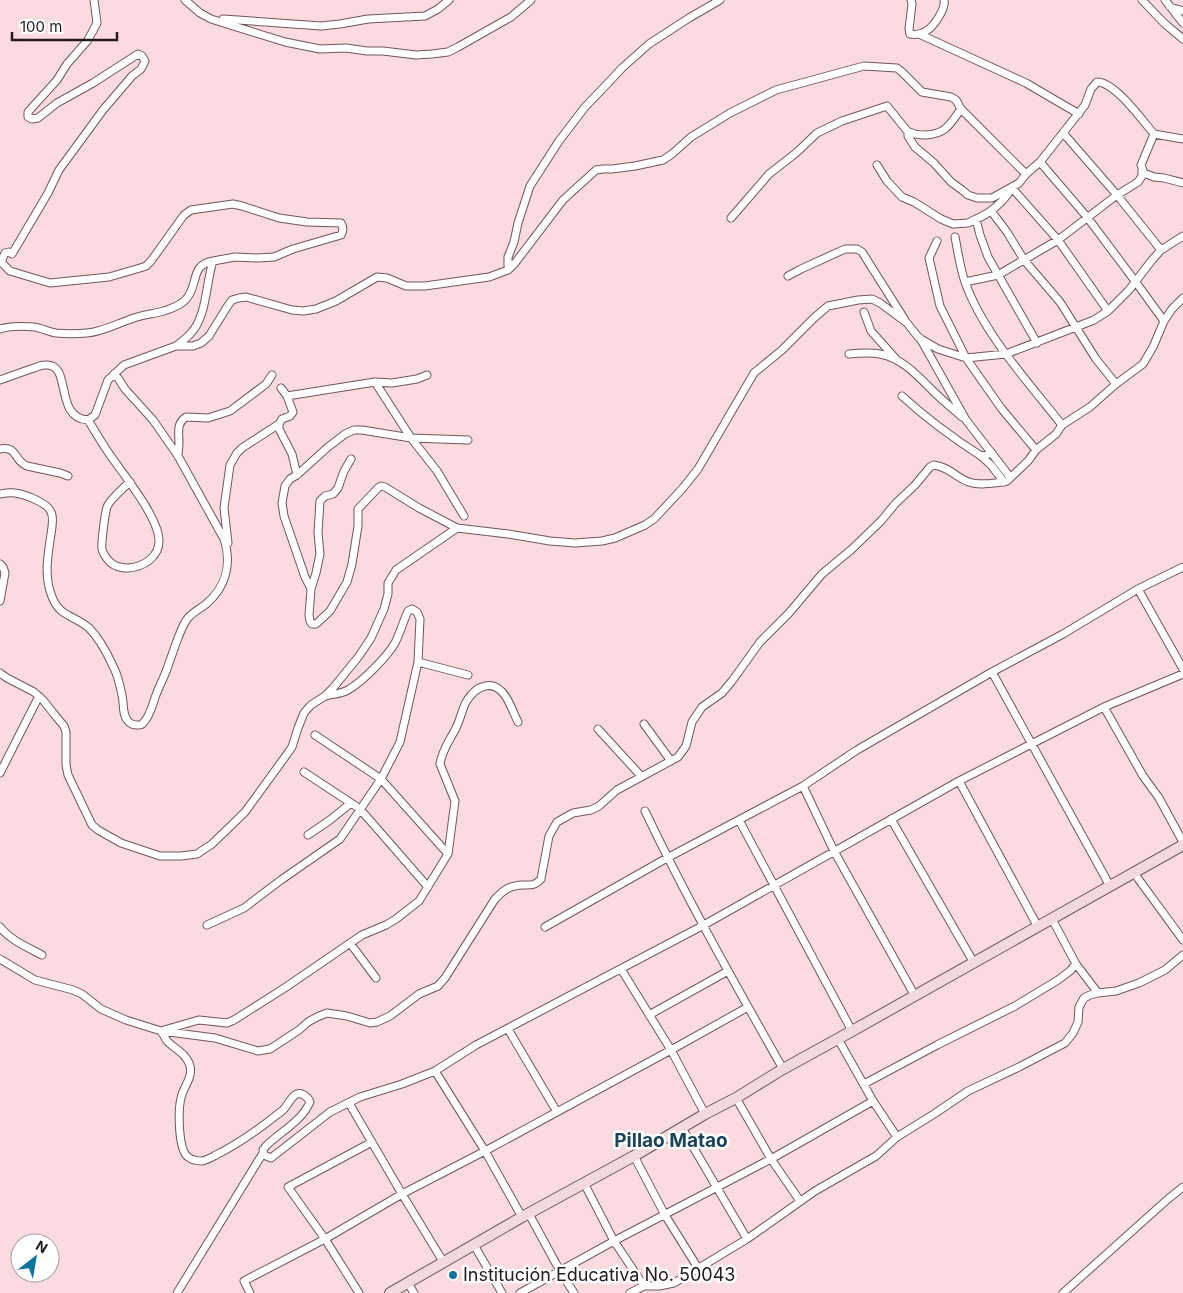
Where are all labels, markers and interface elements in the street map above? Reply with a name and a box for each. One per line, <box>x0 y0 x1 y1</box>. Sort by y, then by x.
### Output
scale bar <box>12 10 118 42</box>
text: 100 m <box>20 17 62 36</box>
district label: Pillao Matao <box>614 1129 728 1152</box>
north arrow <box>10 1233 60 1283</box>
text: N <box>33 1236 51 1256</box>
place label: Institución Educativa No. 50043 <box>463 1264 735 1285</box>
marker: Institución Educativa No. 50043 <box>447 1269 459 1281</box>

